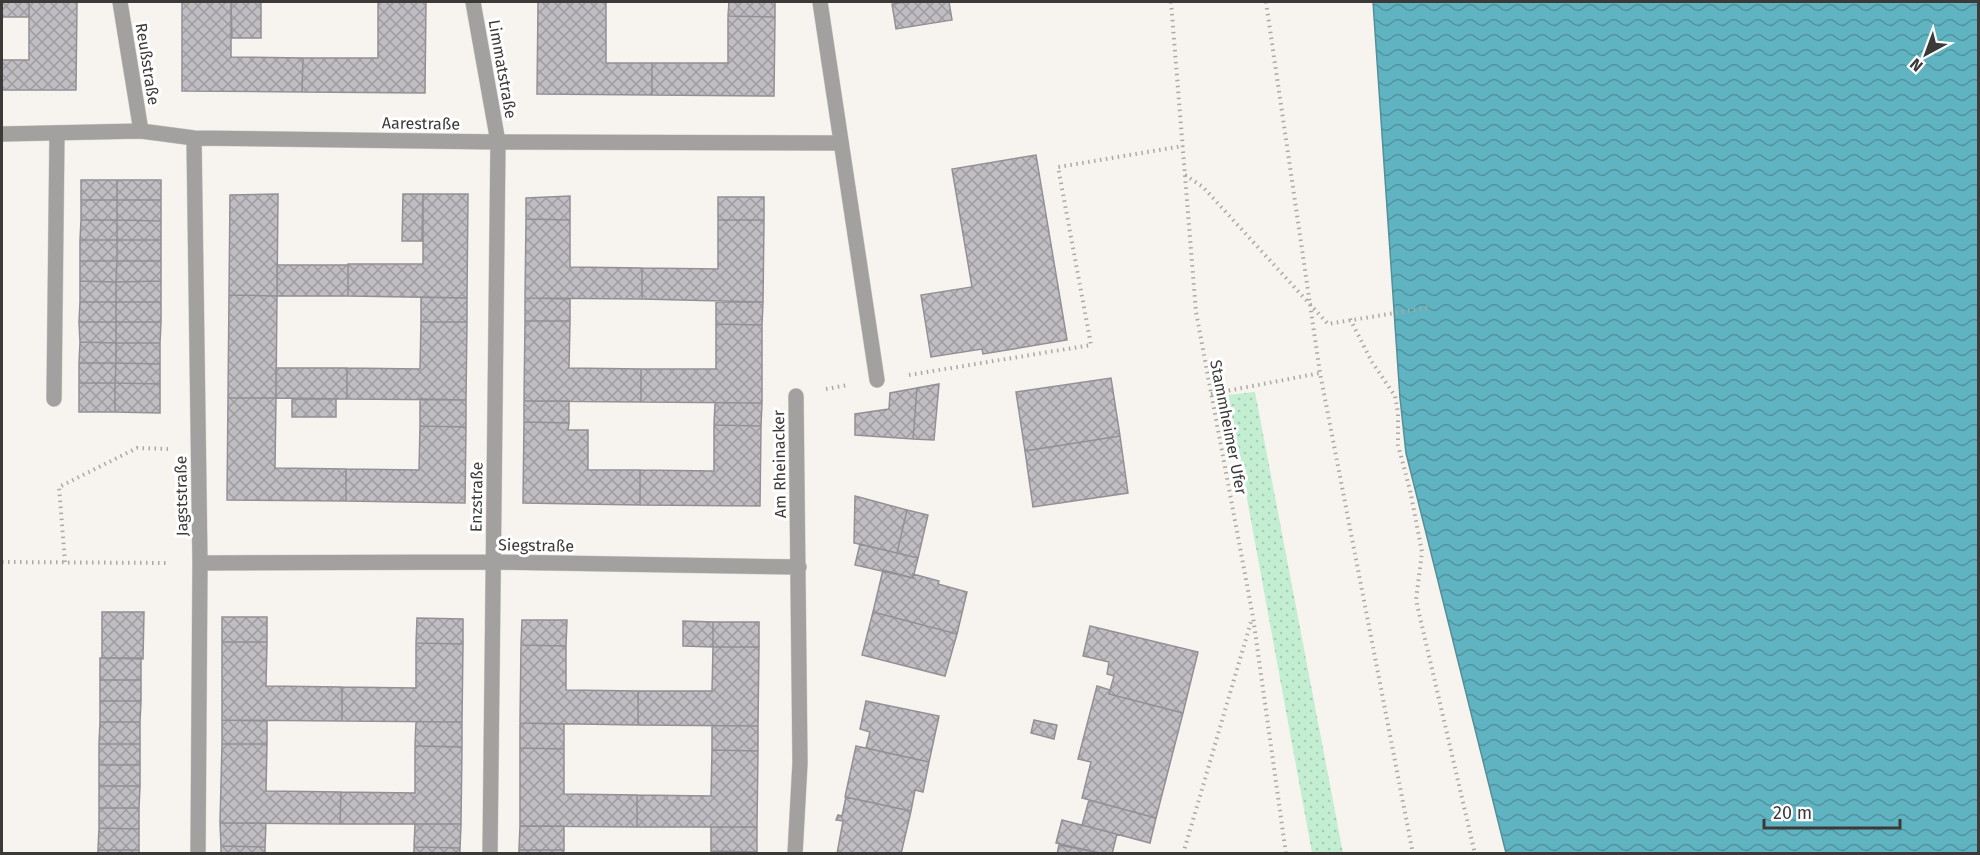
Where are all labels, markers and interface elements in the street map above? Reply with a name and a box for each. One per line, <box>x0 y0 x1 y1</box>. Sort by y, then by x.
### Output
street label: Limmatstraße <box>484 18 521 120</box>
street label: Reußstraße <box>132 22 163 106</box>
north arrow <box>1896 24 1956 84</box>
text: N <box>1906 54 1927 76</box>
street label: Aarestraße <box>382 113 460 134</box>
street label: Stammheimer Ufer <box>1206 358 1251 497</box>
street label: Am Rheinacker <box>769 409 790 518</box>
street label: Jagststraße <box>171 456 192 536</box>
street label: Enzstraße <box>466 462 487 532</box>
street label: Siegstraße <box>498 535 574 556</box>
scale bar <box>1764 792 1900 830</box>
text: 20 m <box>1773 802 1812 824</box>

